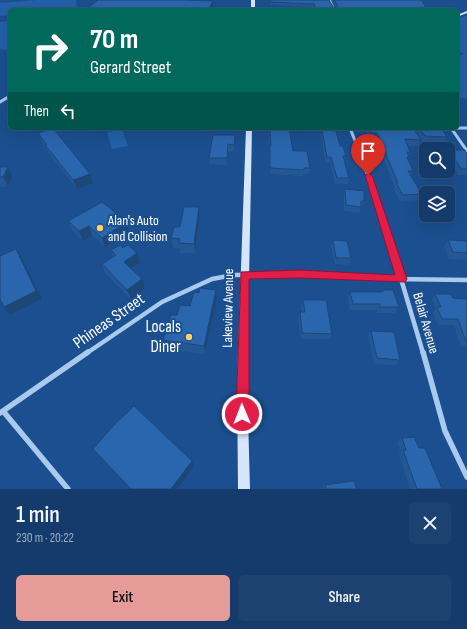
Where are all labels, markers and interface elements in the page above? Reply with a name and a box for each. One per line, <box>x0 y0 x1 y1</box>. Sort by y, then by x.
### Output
text: 70 m <box>90 23 138 56</box>
icon: right <box>24 24 76 76</box>
text: Gerard Street <box>90 57 171 78</box>
icon: left <box>57 100 79 122</box>
text: Then <box>24 102 49 121</box>
pin <box>351 134 385 175</box>
icon: arrive <box>357 140 379 162</box>
map controls <box>419 142 455 222</box>
button: search <box>419 142 455 178</box>
button: layers <box>419 186 455 222</box>
place label: Alan's Auto and Collision <box>107 212 167 245</box>
marker: Alan's Auto and Collision <box>95 223 105 233</box>
street label: Lakeview Avenue <box>219 268 237 348</box>
street label: Phineas Street <box>69 289 149 353</box>
street label: Belair Avenue <box>409 290 443 356</box>
place label: Locals Diner <box>145 317 181 357</box>
marker: Locals Diner <box>184 332 194 342</box>
position arrow <box>221 393 263 435</box>
text: 1 min <box>16 500 60 529</box>
button: close <box>409 502 451 544</box>
text: 230 m · 20:22 <box>16 530 74 546</box>
button: Exit <box>16 575 230 621</box>
button: Share <box>238 575 451 621</box>

